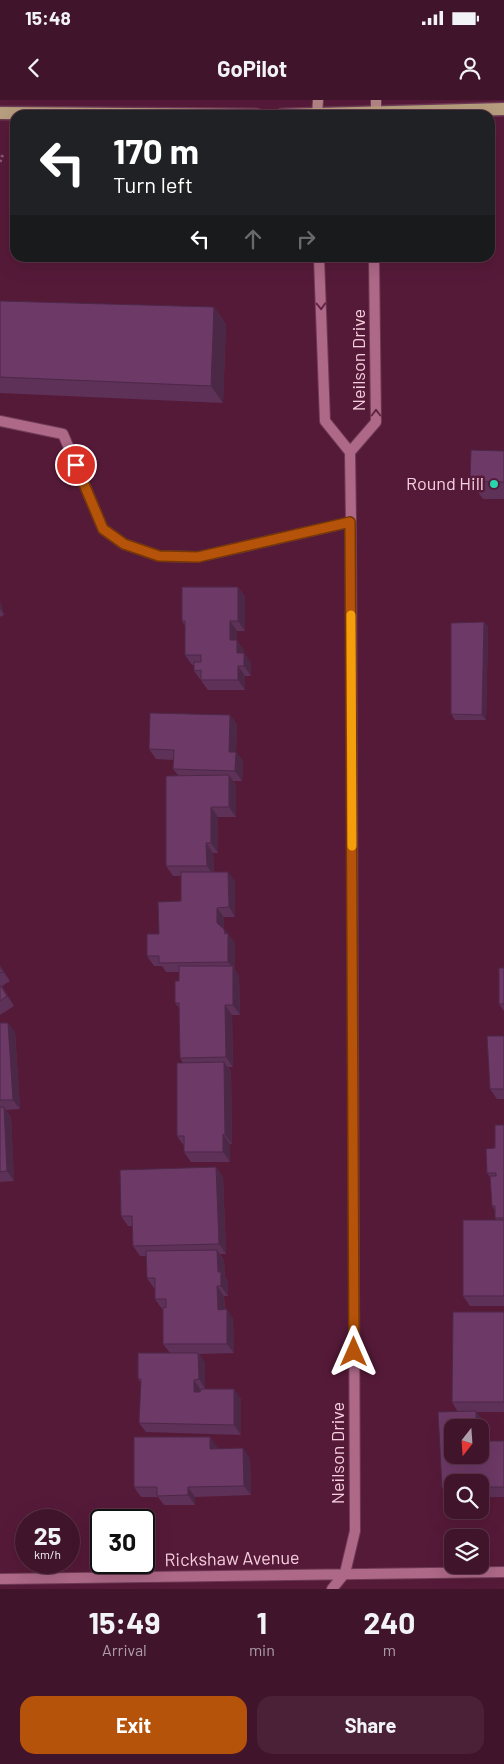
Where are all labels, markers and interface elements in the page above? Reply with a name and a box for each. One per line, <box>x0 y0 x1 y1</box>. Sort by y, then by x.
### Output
text: 15:48 <box>25 6 71 29</box>
icon: back <box>20 54 48 82</box>
icon: person <box>456 54 484 82</box>
text: GoPilot <box>217 55 287 81</box>
text: 170 m <box>113 129 199 171</box>
icon: left <box>30 130 95 195</box>
text: Turn left <box>113 171 193 197</box>
icon: left <box>186 225 214 253</box>
icon: ahead <box>239 225 267 253</box>
icon: right <box>292 225 320 253</box>
one-way arrow <box>316 302 326 310</box>
street label: Neilson Drive <box>347 309 369 411</box>
one-way arrow <box>371 409 381 416</box>
pin <box>55 444 97 486</box>
icon: arrive <box>62 451 90 479</box>
place label: Round Hill <box>406 472 484 494</box>
marker: Round Hill <box>488 478 500 490</box>
position arrow <box>327 1325 379 1377</box>
street label: Neilson Drive <box>326 1402 348 1504</box>
north arrow <box>444 1419 489 1464</box>
map controls <box>444 1419 489 1574</box>
button: search <box>444 1474 489 1519</box>
speed limit sign: 30 <box>90 1509 155 1574</box>
text: 25 <box>34 1520 61 1550</box>
button: layers <box>444 1529 489 1574</box>
street label: Rickshaw Avenue <box>164 1546 300 1570</box>
text: km/h <box>34 1547 61 1561</box>
text: 15:49 <box>89 1604 160 1640</box>
text: 1 <box>257 1604 267 1640</box>
text: 240 <box>363 1604 415 1640</box>
text: Arrival <box>102 1640 147 1659</box>
text: min <box>249 1640 275 1659</box>
text: m <box>383 1640 396 1659</box>
button: Exit <box>20 1696 247 1754</box>
button: Share <box>257 1696 484 1754</box>

